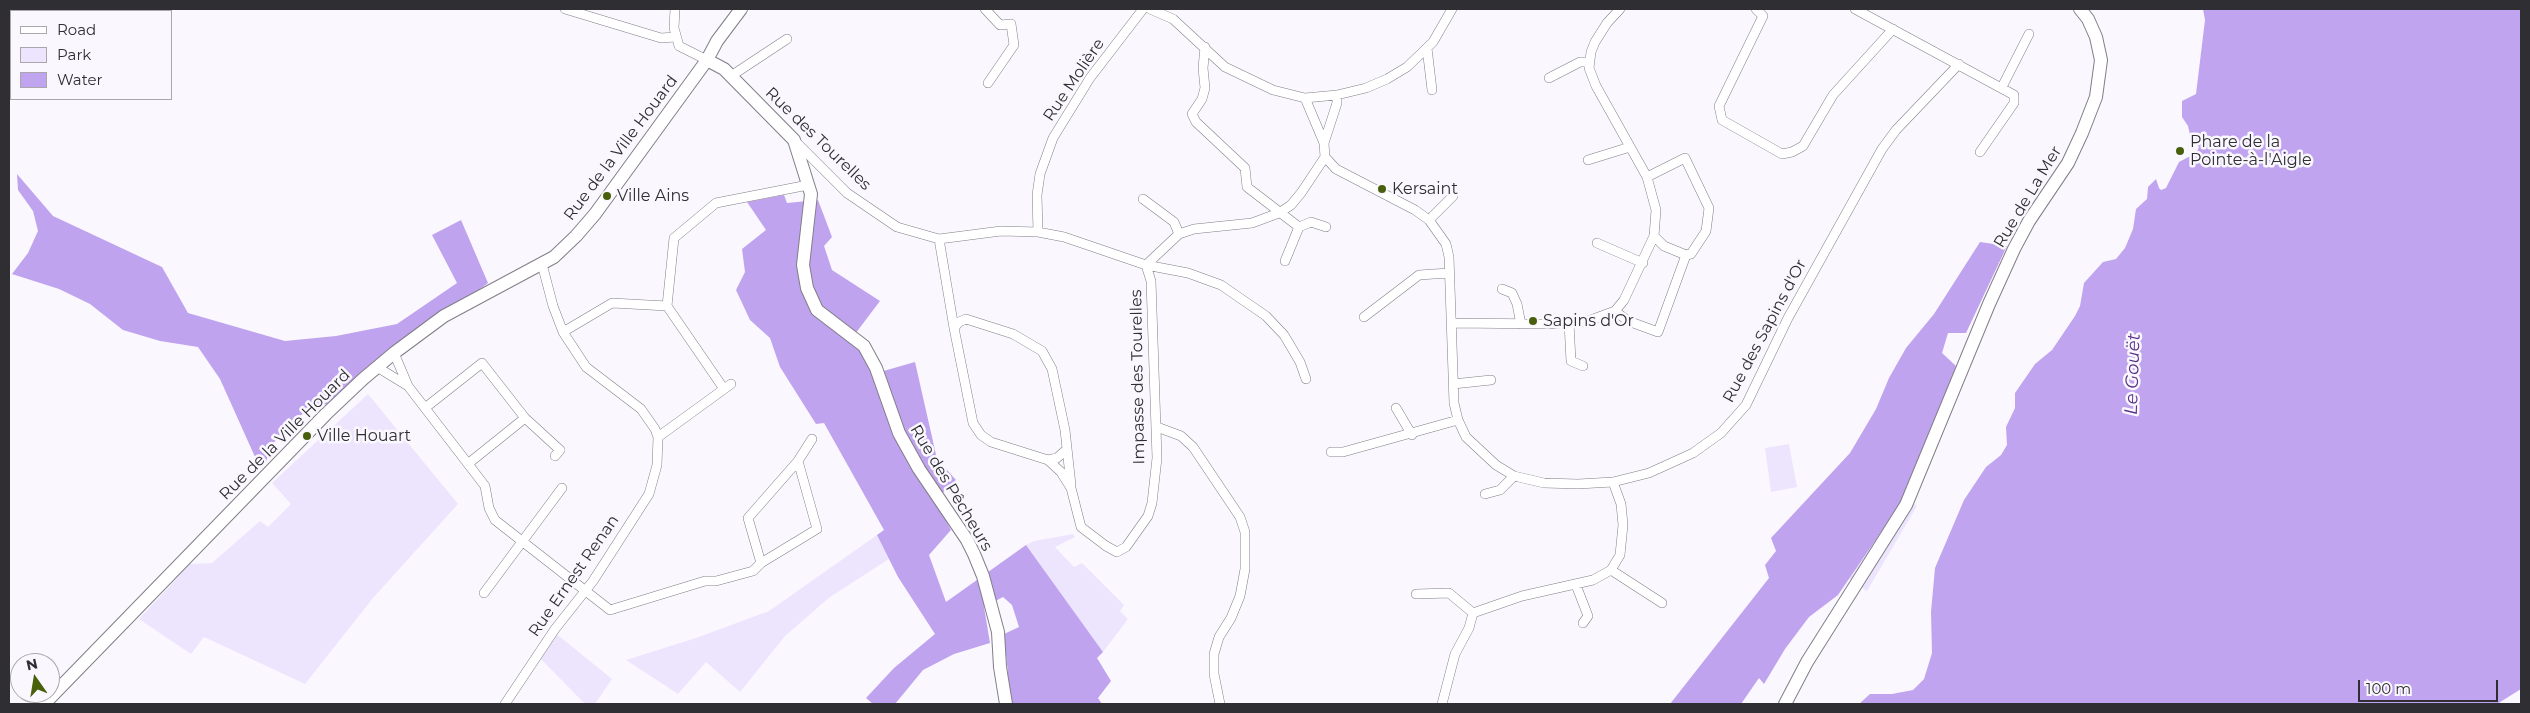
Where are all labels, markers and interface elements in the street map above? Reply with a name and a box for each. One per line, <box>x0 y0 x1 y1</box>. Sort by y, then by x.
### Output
legend <box>10 10 172 100</box>
text: Road <box>57 20 96 39</box>
street label: Rue Molière <box>1039 35 1109 125</box>
text: Park <box>57 45 91 64</box>
text: Water <box>57 70 103 89</box>
street label: Rue de la Ville Houard <box>560 72 682 224</box>
street label: Rue des Tourelles <box>761 84 875 194</box>
place label: Phare de la Pointe-à-l'Aigle <box>2190 132 2312 170</box>
street label: Rue de La Mer <box>1990 143 2066 251</box>
marker: Phare de la Pointe-à-l'Aigle <box>2174 145 2186 157</box>
place label: Kersaint <box>1392 179 1458 199</box>
marker: Kersaint <box>1376 183 1388 195</box>
place label: Ville Ains <box>617 186 689 206</box>
marker: Ville Ains <box>601 190 613 202</box>
street label: Rue des Sapins d'Or <box>1719 256 1811 406</box>
street label: Impasse des Tourelles <box>1127 289 1149 465</box>
place label: Sapins d'Or <box>1543 311 1634 331</box>
marker: Sapins d'Or <box>1527 315 1539 327</box>
water label: Le Gouët <box>2121 333 2145 415</box>
street label: Rue de la Ville Houard <box>216 366 354 504</box>
street label: Rue des Pêcheurs <box>906 421 996 555</box>
place label: Ville Houart <box>317 426 411 446</box>
marker: Ville Houart <box>301 430 313 442</box>
street label: Rue Ernest Renan <box>525 511 623 641</box>
north arrow <box>10 653 60 703</box>
text: N <box>24 654 39 674</box>
scale bar <box>2360 670 2500 702</box>
text: 100 m <box>2366 679 2411 698</box>

